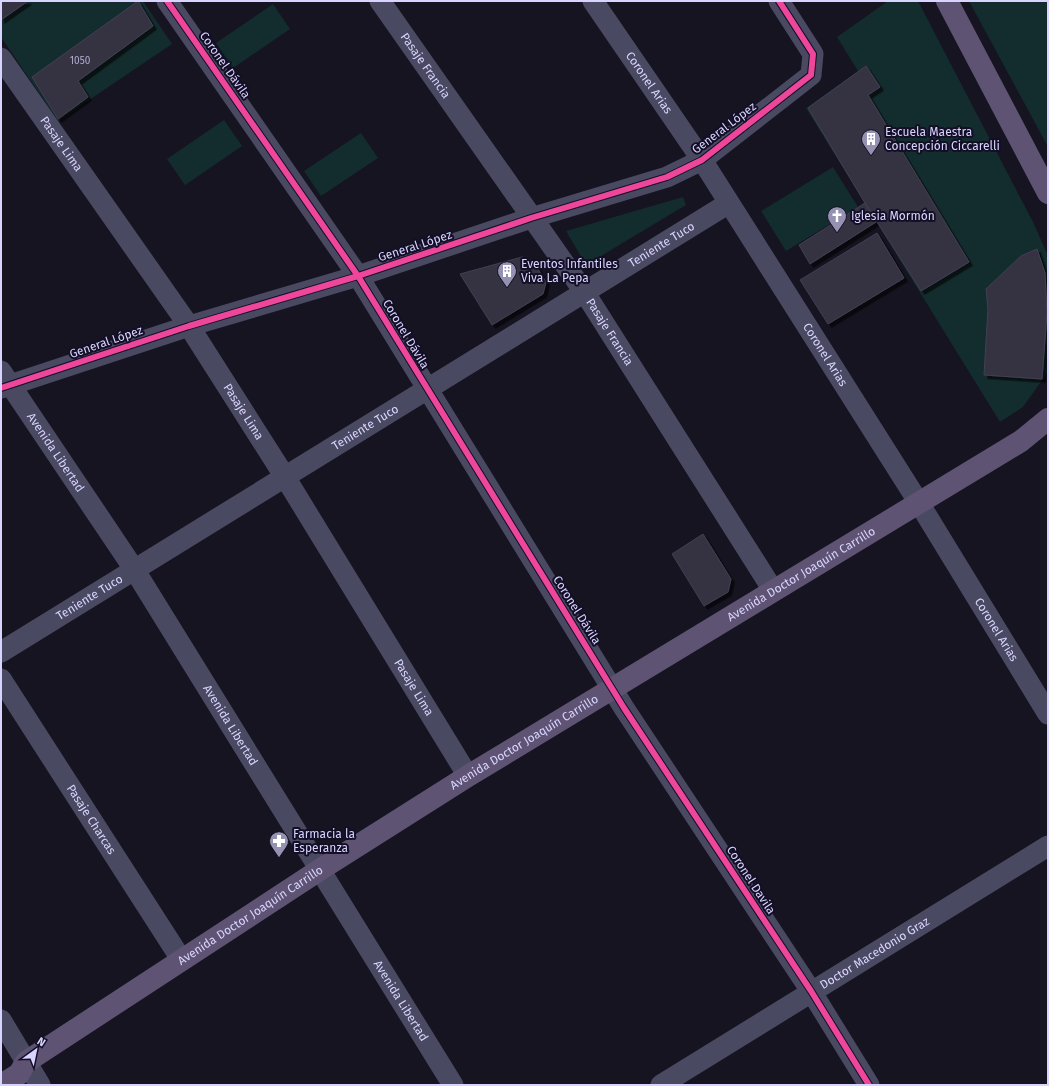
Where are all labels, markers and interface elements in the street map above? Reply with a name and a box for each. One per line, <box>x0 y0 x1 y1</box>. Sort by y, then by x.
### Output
street label: Coronel Dávila <box>197 29 253 101</box>
street label: Pasaje Francia <box>398 30 453 101</box>
street label: Coronel Arias <box>623 49 675 117</box>
house number: 1050 <box>70 55 91 67</box>
street label: General López <box>689 99 759 157</box>
street label: Pasaje Lima <box>37 114 85 174</box>
place label: Escuela Maestra Concepción Ciccarelli <box>885 125 1000 153</box>
building icon: Escuela Maestra Concepción Ciccarelli <box>860 128 882 156</box>
church icon: Iglesia Mormón <box>826 205 848 233</box>
place label: Iglesia Mormón <box>851 209 935 223</box>
street label: Teniente Tuco <box>626 219 697 270</box>
street label: General López <box>376 228 454 264</box>
place label: Eventos Infantiles Viva La Pepa <box>521 257 618 285</box>
building icon: Eventos Infantiles Viva La Pepa <box>496 260 518 288</box>
street label: Pasaje Francia <box>583 296 636 368</box>
street label: Coronel Dávila <box>380 297 432 371</box>
street label: Coronel Arias <box>800 320 850 389</box>
street label: General López <box>68 323 144 361</box>
street label: Pasaje Lima <box>220 381 267 443</box>
street label: Teniente Tuco <box>330 402 401 453</box>
street label: Avenida Libertad <box>24 410 87 495</box>
street label: Avenida Doctor Joaquín Carrillo <box>724 524 878 624</box>
street label: Teniente Tuco <box>54 572 125 623</box>
street label: Coronel Dávila <box>550 573 604 647</box>
street label: Coronel Arias <box>972 595 1021 664</box>
street label: Pasaje Lima <box>391 656 436 718</box>
street label: Avenida Libertad <box>200 682 261 768</box>
street label: Avenida Doctor Joaquín Carrillo <box>447 692 601 793</box>
street label: Pasaje Charcas <box>64 782 119 857</box>
place label: Farmacia la Esperanza <box>293 827 355 855</box>
pharmacy icon: Farmacia la Esperanza <box>268 830 290 858</box>
street label: Coronel Davila <box>724 843 778 917</box>
street label: Avenida Doctor Joaquín Carrillo <box>175 863 326 968</box>
street label: Doctor Macedonio Graz <box>817 914 932 992</box>
street label: Avenida Libertad <box>371 958 431 1044</box>
north arrow <box>16 1030 56 1070</box>
text: N <box>35 1035 48 1049</box>

